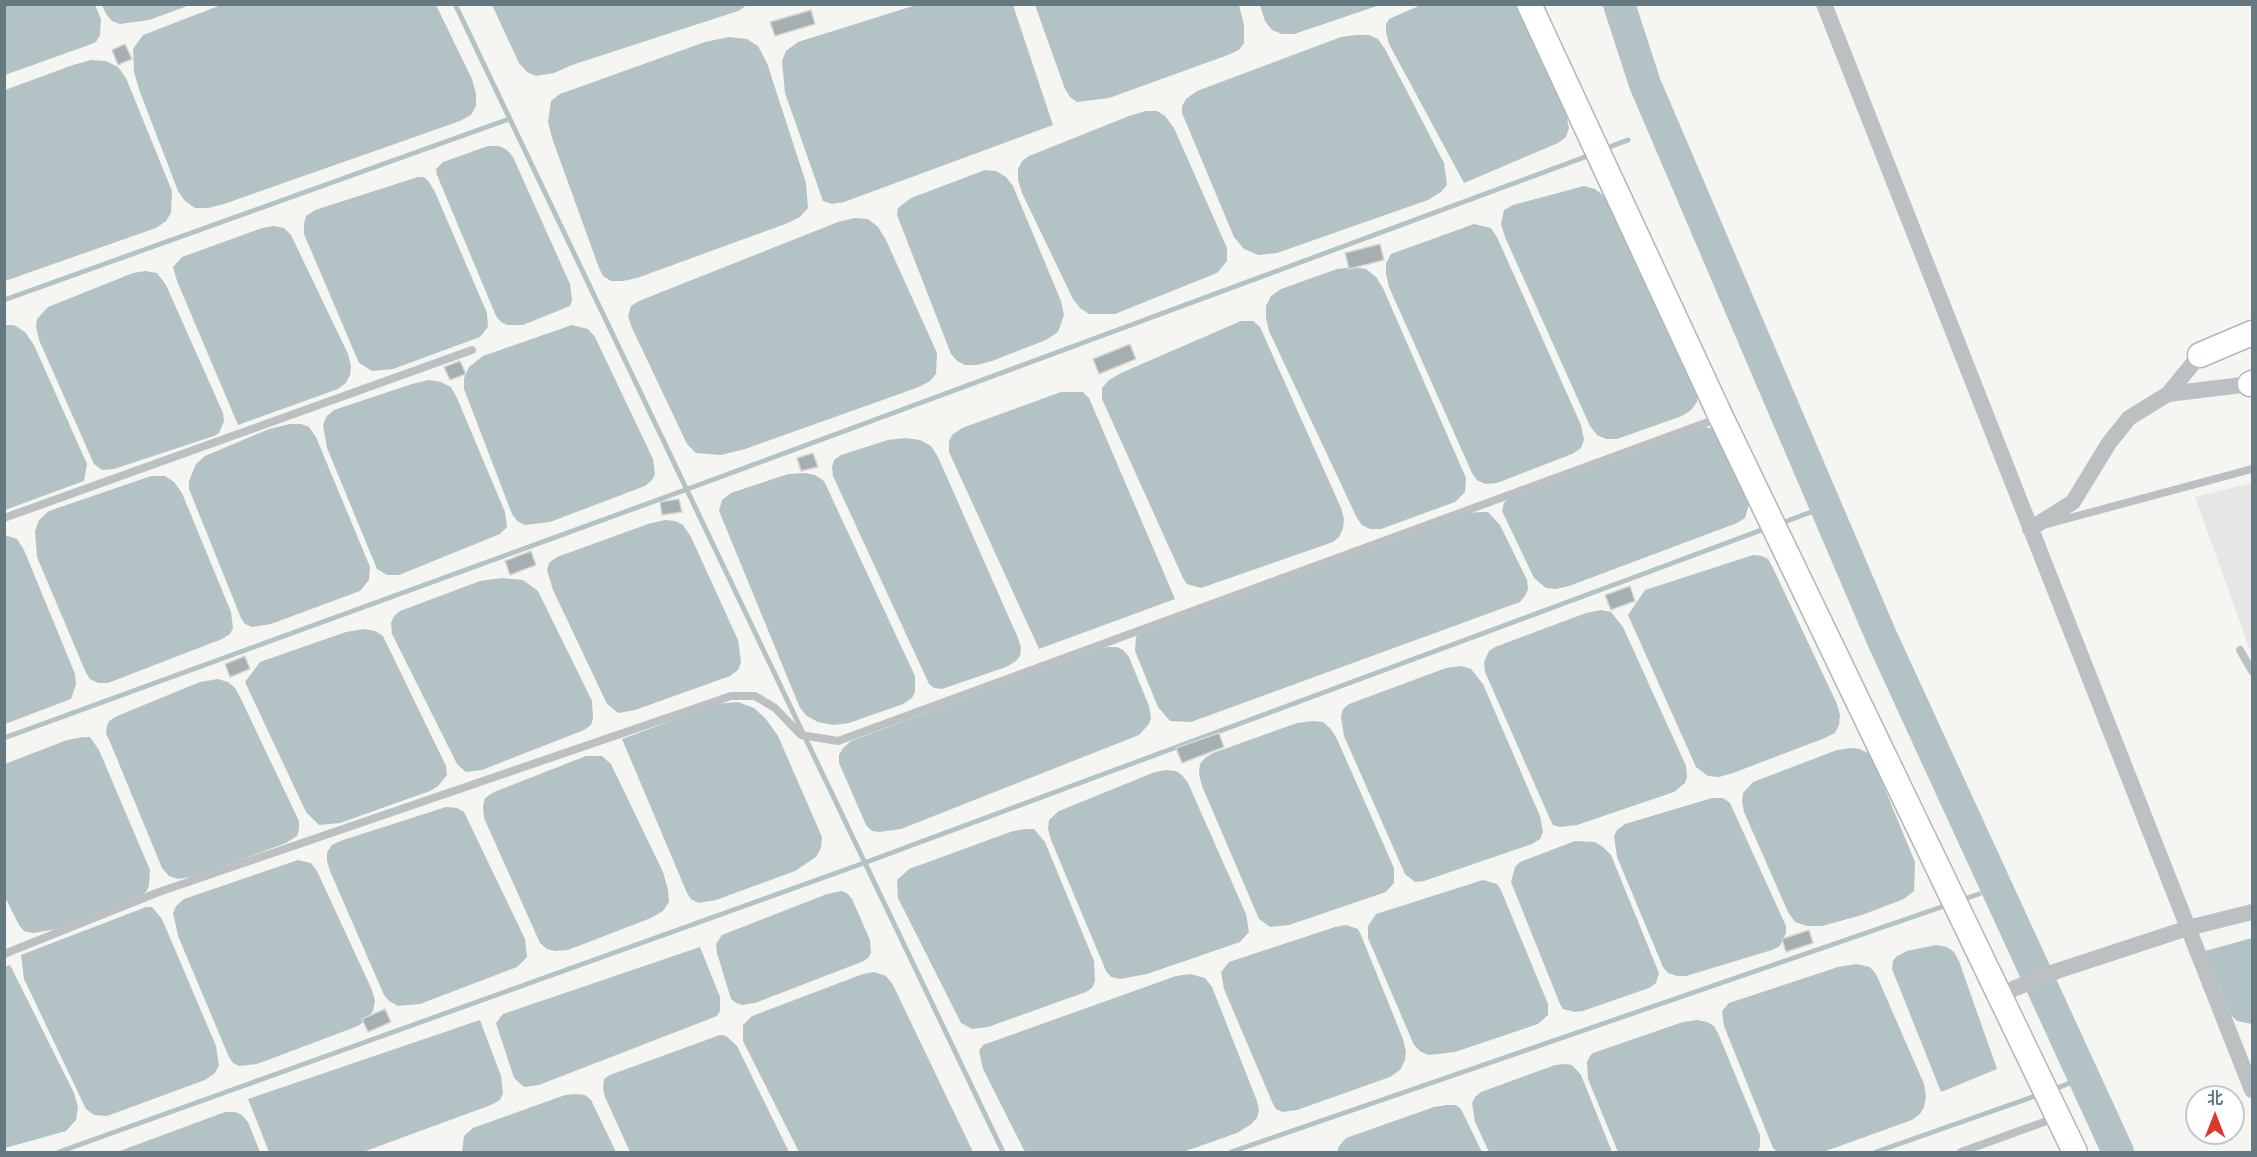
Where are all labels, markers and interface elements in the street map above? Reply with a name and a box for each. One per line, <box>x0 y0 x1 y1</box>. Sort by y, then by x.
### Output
north arrow <box>2185 1085 2245 1145</box>
text: 北 <box>2207 1089 2223 1108</box>

